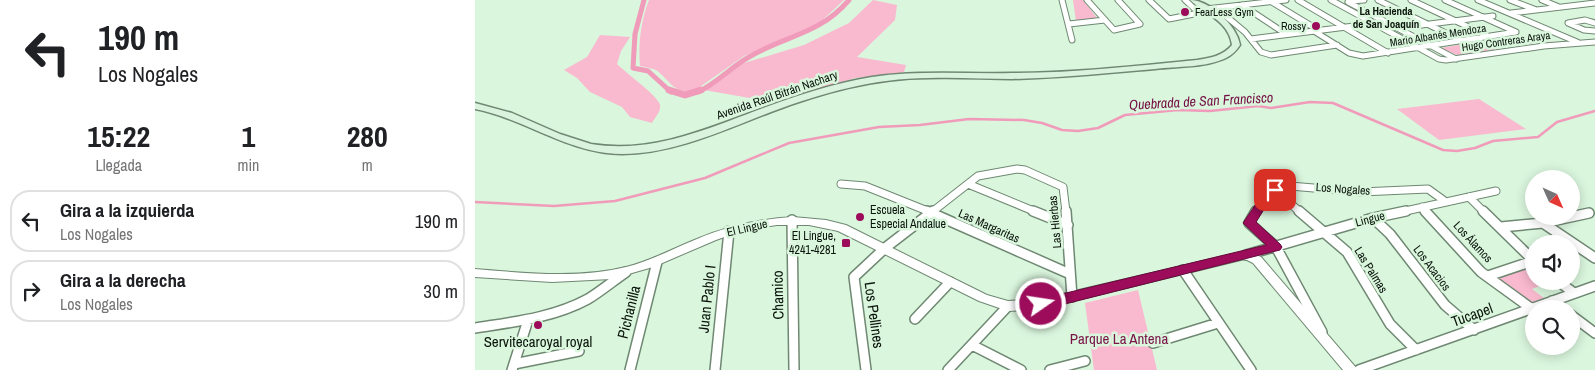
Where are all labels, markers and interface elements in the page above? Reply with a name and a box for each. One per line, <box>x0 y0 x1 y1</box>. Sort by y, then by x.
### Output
district label: La Hacienda de San Joaquín <box>1353 4 1419 31</box>
place label: FearLess Gym <box>1195 5 1254 19</box>
marker: FearLess Gym <box>1179 6 1191 18</box>
text: 190 m <box>98 14 179 61</box>
place label: Rossy <box>1281 19 1306 33</box>
icon: left <box>15 20 80 85</box>
marker: Rossy <box>1310 20 1322 32</box>
street label: Mario Albanés Mendoza <box>1389 20 1487 50</box>
street label: Hugo Contreras Araya <box>1461 28 1551 54</box>
text: Los Nogales <box>98 59 198 89</box>
street label: Avenida Raúl Bitrán Nachary <box>713 67 840 124</box>
water label: Quebrada de San Francisco <box>1129 88 1273 114</box>
text: 15:22 <box>87 116 150 156</box>
text: 1 <box>242 116 255 156</box>
text: 280 <box>347 116 388 156</box>
text: Llegada <box>95 154 142 176</box>
text: min <box>237 154 259 176</box>
text: m <box>362 154 373 176</box>
pin <box>1254 169 1296 211</box>
north arrow <box>1525 170 1580 225</box>
map controls <box>1525 170 1580 355</box>
icon: arrive <box>1261 176 1289 204</box>
street label: Los Nogales <box>1315 179 1371 199</box>
street label: Las Hierbas <box>1045 195 1065 249</box>
text: Gira a la izquierda <box>60 197 194 223</box>
place label: Escuela Especial Andalue <box>870 202 946 232</box>
street label: Las Margaritas <box>956 205 1022 247</box>
icon: left <box>17 207 45 235</box>
street label: Lingue <box>1353 207 1387 231</box>
text: 190 m <box>415 208 458 234</box>
marker: Escuela Especial Andalue <box>854 211 866 223</box>
street label: El Lingue <box>725 216 769 240</box>
street label: Los Álamos <box>1450 218 1496 266</box>
text: Los Nogales <box>60 223 133 245</box>
place label: El Lingue, 4241-4281 <box>789 228 837 258</box>
button: sound <box>1525 235 1580 290</box>
marker: El Lingue, 4241-4281 <box>840 237 852 249</box>
street label: Los Acacios <box>1410 242 1454 294</box>
street label: Las Palmas <box>1351 244 1391 296</box>
street label: Juan Pablo I <box>692 264 721 334</box>
text: Gira a la derecha <box>60 267 186 293</box>
street label: Chamico <box>767 270 788 320</box>
icon: right <box>17 277 45 305</box>
position arrow <box>1014 277 1066 329</box>
text: 30 m <box>423 278 458 304</box>
street label: Los Pellines <box>859 280 890 350</box>
street label: Pichanilla <box>612 283 645 341</box>
text: Los Nogales <box>60 293 133 315</box>
street label: Tucapel <box>1448 297 1495 332</box>
button: search <box>1525 300 1580 355</box>
marker: Servitecaroyal royal <box>532 319 544 331</box>
park label: Parque La Antena <box>1070 328 1168 349</box>
place label: Servitecaroyal royal <box>484 331 592 352</box>

